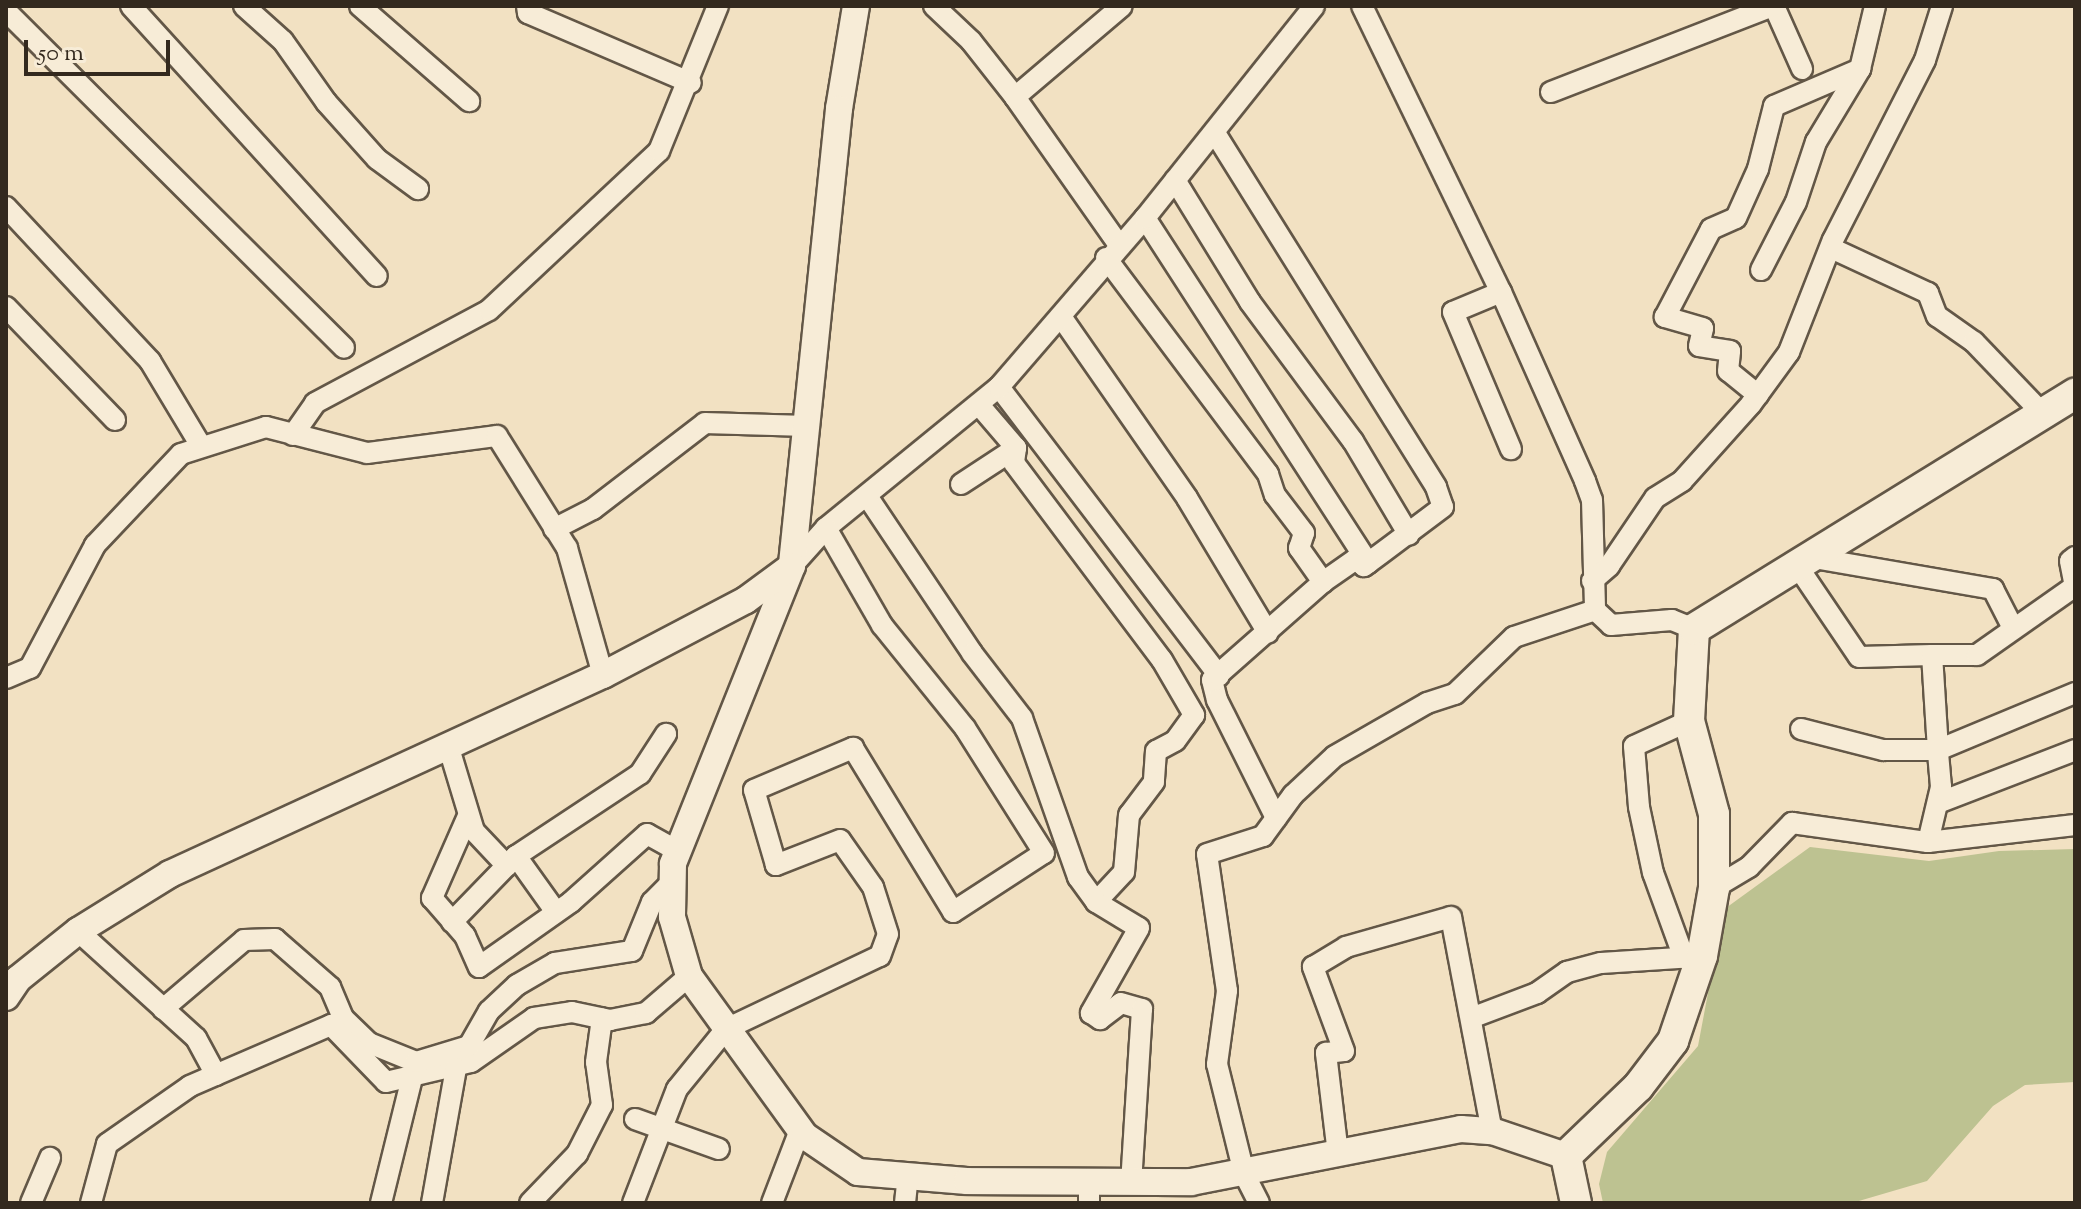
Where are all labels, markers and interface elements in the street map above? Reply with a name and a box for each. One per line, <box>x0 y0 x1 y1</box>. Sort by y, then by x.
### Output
scale bar <box>28 24 174 74</box>
text: 50 m <box>38 37 84 71</box>

